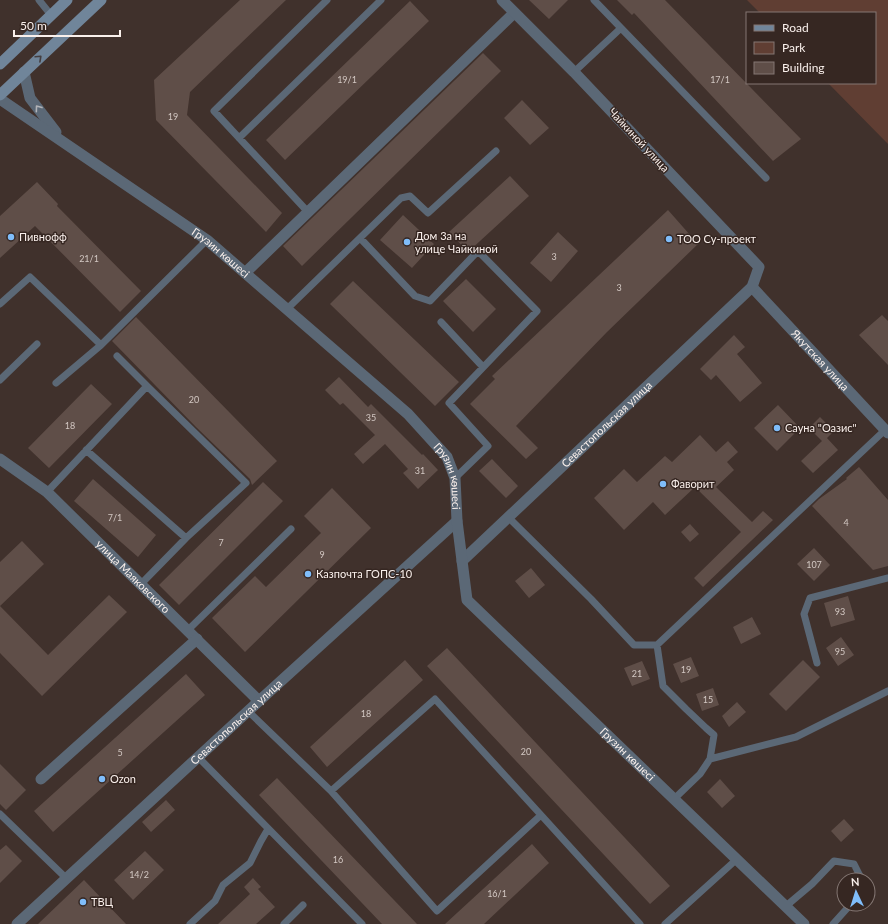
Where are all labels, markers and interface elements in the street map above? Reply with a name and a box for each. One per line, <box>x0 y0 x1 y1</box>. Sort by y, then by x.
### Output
scale bar <box>14 12 120 38</box>
legend <box>746 12 876 84</box>
text: 50 m <box>20 18 47 33</box>
text: Road <box>782 20 809 35</box>
text: Park <box>782 40 806 55</box>
one-way arrow <box>34 56 41 63</box>
text: Building <box>782 60 825 75</box>
house number: 19/1 <box>337 74 357 85</box>
house number: 17/1 <box>710 74 730 85</box>
one-way arrow <box>35 105 42 112</box>
street label: Чайкиной улица <box>606 105 672 174</box>
house number: 19 <box>168 111 178 122</box>
street label: Грузин көшесі <box>190 225 253 280</box>
place label: Дом 3а на улице Чайкиной <box>415 229 498 255</box>
place label: Пивнофф <box>19 230 67 243</box>
marker: Пивнофф <box>6 232 16 242</box>
place label: ТОО Су-проект <box>677 232 757 245</box>
marker: ТОО Су-проект <box>664 234 674 244</box>
marker: Дом 3а на улице Чайкиной <box>402 237 412 247</box>
house number: 3 <box>551 251 557 262</box>
house number: 21/1 <box>79 253 99 264</box>
house number: 3 <box>616 282 622 293</box>
street label: Якутская улица <box>788 326 852 393</box>
street label: Севастопольская улица <box>558 378 654 470</box>
house number: 20 <box>189 394 199 405</box>
house number: 35 <box>366 412 376 423</box>
house number: 18 <box>65 420 75 431</box>
place label: Сауна "Оазис" <box>785 421 857 434</box>
marker: Сауна "Оазис" <box>772 423 782 433</box>
street label: Грузин көшесі <box>431 440 463 510</box>
house number: 31 <box>415 465 425 476</box>
place label: Фаворит <box>671 477 715 490</box>
marker: Фаворит <box>658 479 668 489</box>
house number: 7/1 <box>108 512 122 523</box>
house number: 4 <box>843 517 849 528</box>
street label: улица Маяковского <box>94 537 173 616</box>
house number: 7 <box>218 537 224 548</box>
house number: 9 <box>319 549 325 560</box>
house number: 107 <box>806 559 822 570</box>
place label: Казпочта ГОПС-10 <box>316 567 413 580</box>
marker: Казпочта ГОПС-10 <box>303 569 313 579</box>
house number: 93 <box>835 606 845 617</box>
house number: 95 <box>835 646 845 657</box>
house number: 19 <box>681 664 691 675</box>
house number: 21 <box>632 668 642 679</box>
street label: Севастопольская улица <box>187 676 284 767</box>
house number: 15 <box>703 694 713 705</box>
house number: 18 <box>361 708 371 719</box>
street label: Грузин көшесі <box>598 725 658 783</box>
house number: 20 <box>521 746 531 757</box>
house number: 5 <box>117 747 123 758</box>
place label: Ozon <box>110 772 136 785</box>
marker: Ozon <box>97 774 107 784</box>
house number: 16 <box>333 854 343 865</box>
house number: 14/2 <box>129 869 149 880</box>
north arrow <box>836 872 876 912</box>
text: N <box>851 875 860 888</box>
house number: 16/1 <box>487 888 507 899</box>
place label: ТВЦ <box>91 895 114 908</box>
marker: ТВЦ <box>78 897 88 907</box>

